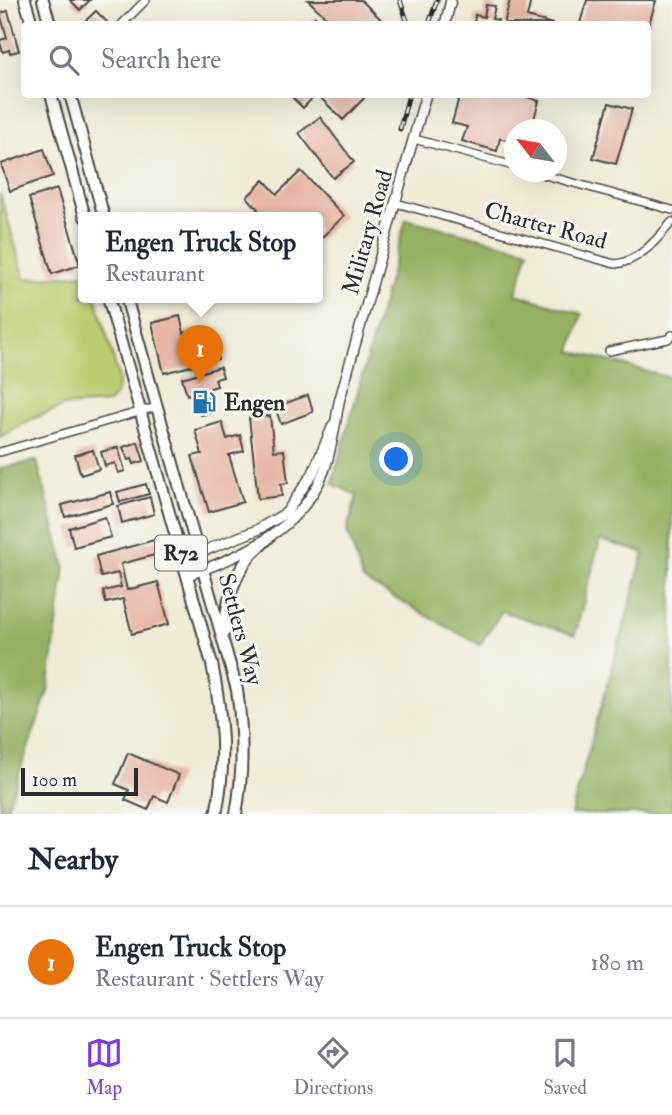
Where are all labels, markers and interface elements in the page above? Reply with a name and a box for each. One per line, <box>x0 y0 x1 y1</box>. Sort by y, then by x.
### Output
search box <box>21 21 651 98</box>
icon: search <box>45 41 83 79</box>
text: Search here <box>101 44 221 76</box>
north arrow <box>504 119 567 182</box>
street label: Military Road <box>336 166 399 298</box>
street label: Charter Road <box>482 195 610 256</box>
popup <box>78 212 323 303</box>
text: Engen Truck Stop <box>105 227 296 259</box>
text: Restaurant <box>105 259 205 288</box>
pin: 1 <box>177 325 223 383</box>
fuel station icon: Engen <box>190 388 218 416</box>
place label: Engen <box>224 388 285 418</box>
your location <box>379 442 413 476</box>
road number: R72 <box>155 536 207 570</box>
street label: Settlers Way <box>212 570 270 689</box>
scale bar <box>21 765 138 797</box>
text: 100 m <box>32 768 77 792</box>
text: Nearby <box>28 841 118 878</box>
text: Engen Truck Stop <box>95 932 286 964</box>
text: 1 <box>47 948 55 977</box>
text: 180 m <box>591 948 644 977</box>
text: Restaurant · Settlers Way <box>95 964 324 993</box>
tab: Map <box>85 1034 123 1100</box>
tab: Directions <box>293 1034 373 1100</box>
tab: Saved <box>543 1034 587 1100</box>

